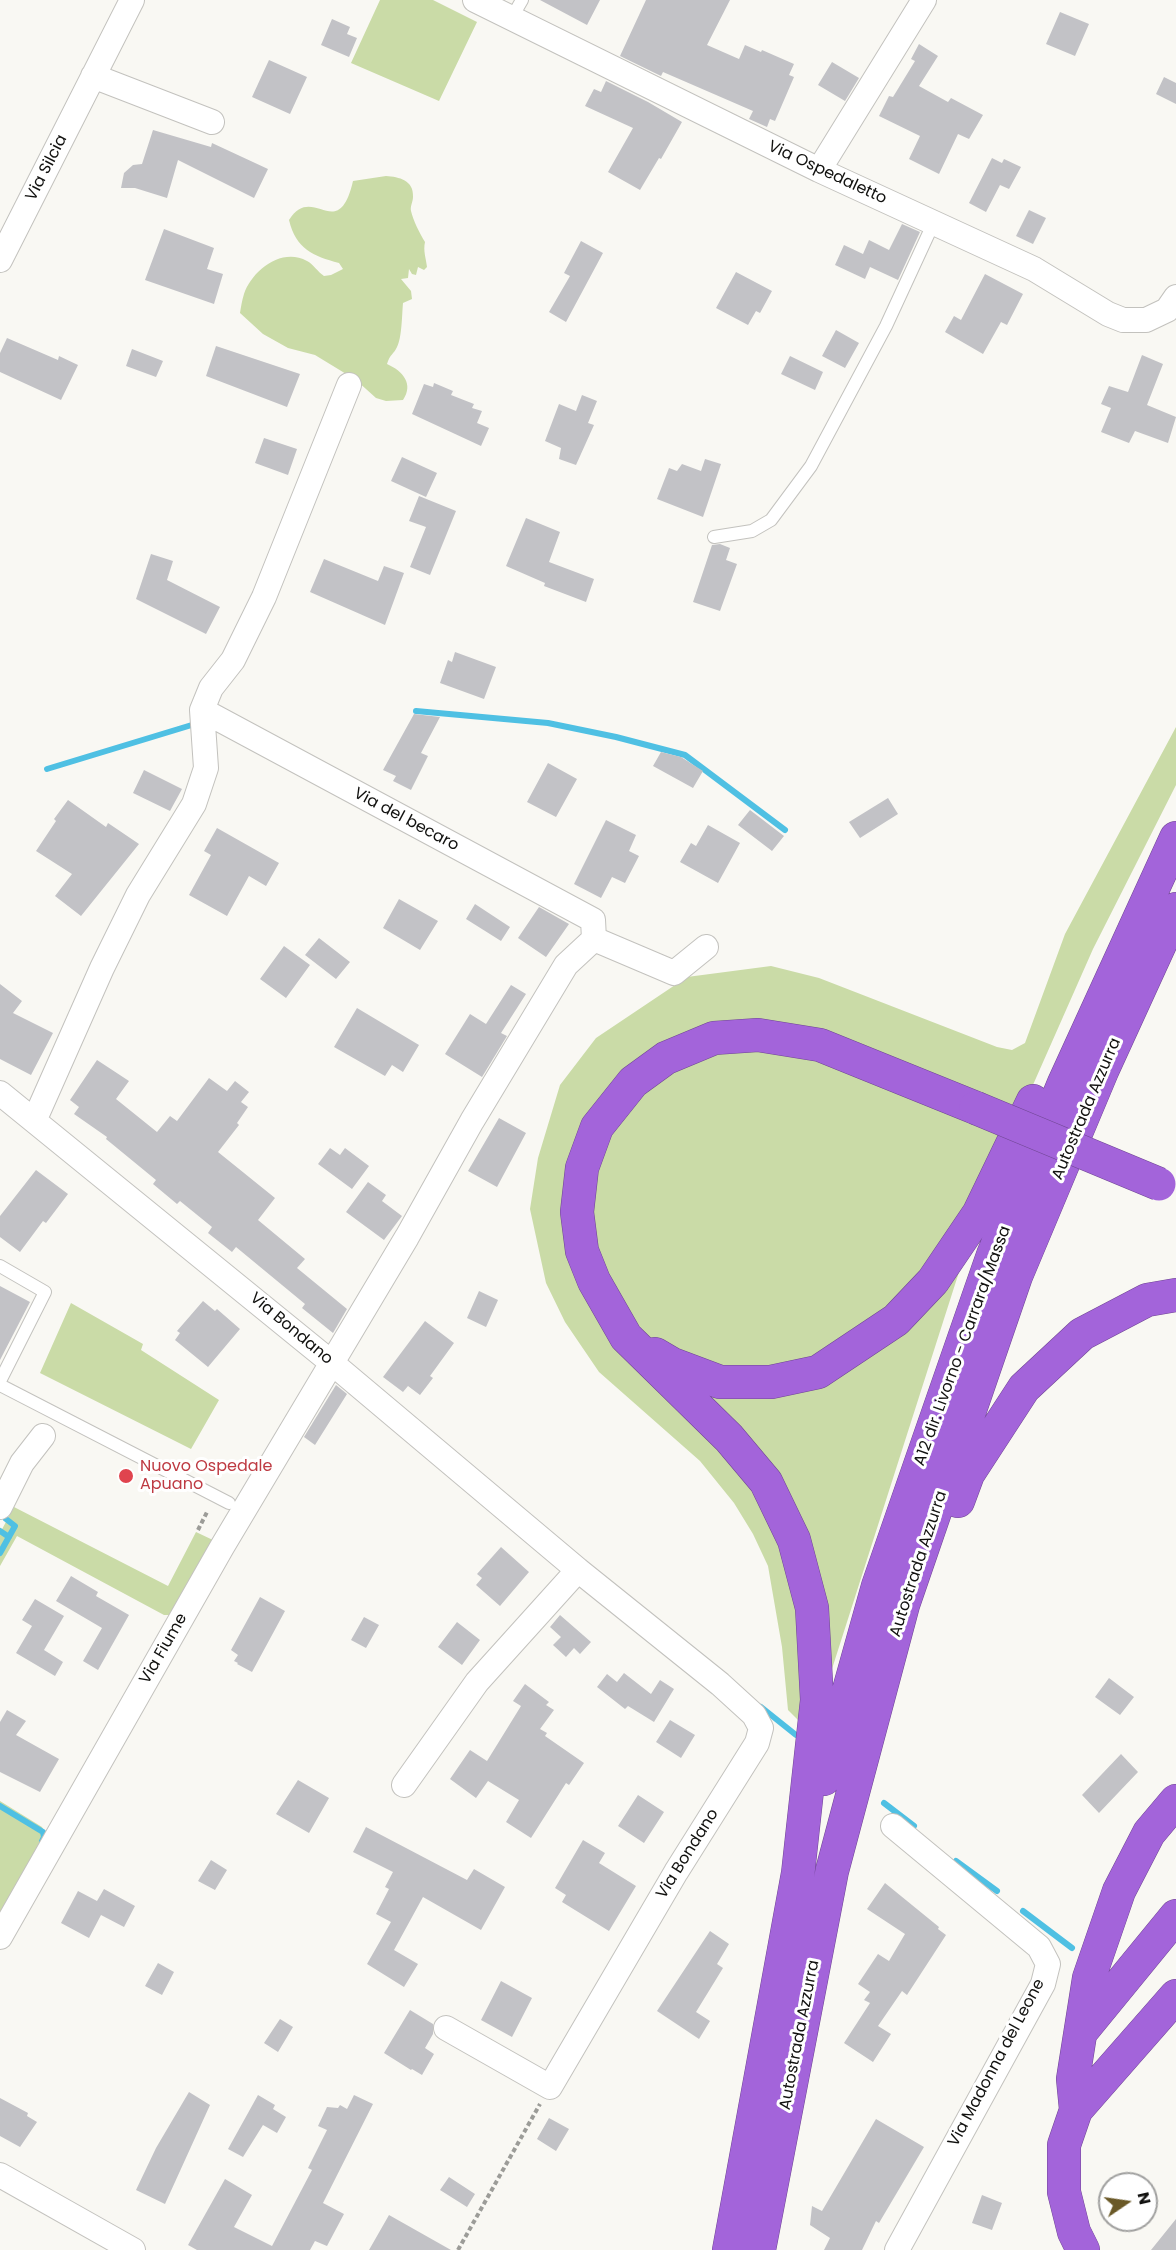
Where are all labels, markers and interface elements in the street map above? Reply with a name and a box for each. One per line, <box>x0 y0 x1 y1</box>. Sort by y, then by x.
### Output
street label: Via Silcia <box>22 132 72 204</box>
street label: Via Ospedaletto <box>765 137 889 209</box>
street label: Via del becaro <box>350 784 462 856</box>
street label: Autostrada Azzurra <box>1048 1035 1126 1183</box>
street label: A12 dir. Livorno - Carrara/Massa <box>911 1223 1015 1469</box>
street label: Via Bondano <box>246 1289 336 1369</box>
place label: Nuovo Ospedale Apuano <box>140 1457 272 1495</box>
marker: Nuovo Ospedale Apuano <box>117 1467 135 1485</box>
street label: Autostrada Azzurra <box>886 1489 952 1639</box>
street label: Via Fiume <box>136 1610 192 1688</box>
street label: Via Bondano <box>653 1806 723 1902</box>
street label: Autostrada Azzurra <box>776 1958 824 2112</box>
street label: Via Madonna del Leone <box>945 1976 1049 2150</box>
north arrow <box>1098 2172 1158 2232</box>
text: N <box>1132 2190 1157 2207</box>

